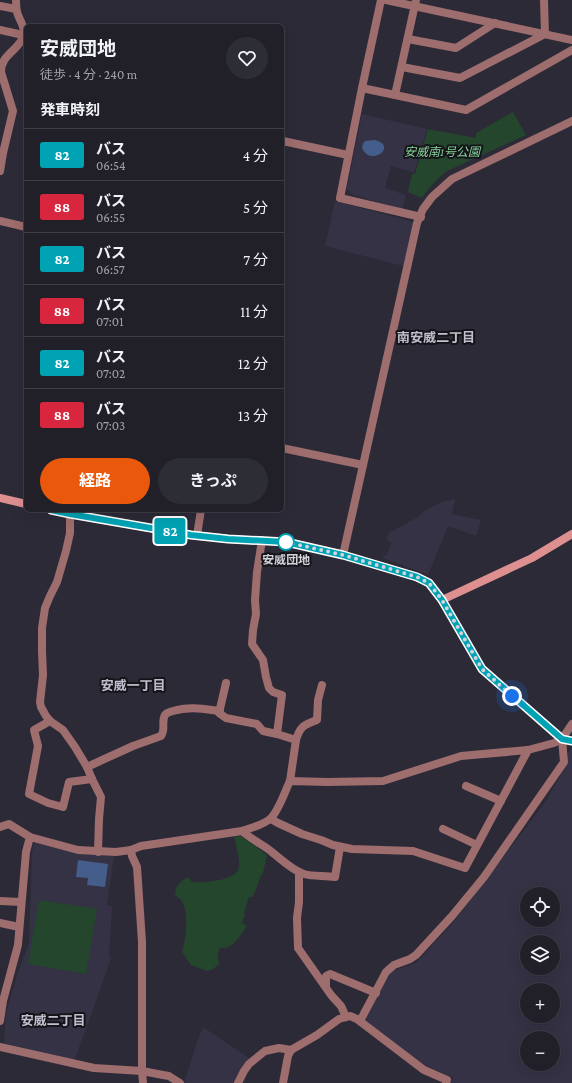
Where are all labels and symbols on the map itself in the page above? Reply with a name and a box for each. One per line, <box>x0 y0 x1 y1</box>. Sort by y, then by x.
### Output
park label: 安威南1号公園 <box>404 145 482 159</box>
district label: 南安威二丁目 <box>397 330 475 345</box>
line badge: 82 <box>152 518 188 544</box>
marker: 安威団地 <box>277 533 295 551</box>
place label: 安威団地 <box>262 553 310 567</box>
district label: 安威一丁目 <box>100 678 166 693</box>
your location <box>502 686 522 706</box>
district label: 安威二丁目 <box>20 1013 86 1028</box>

